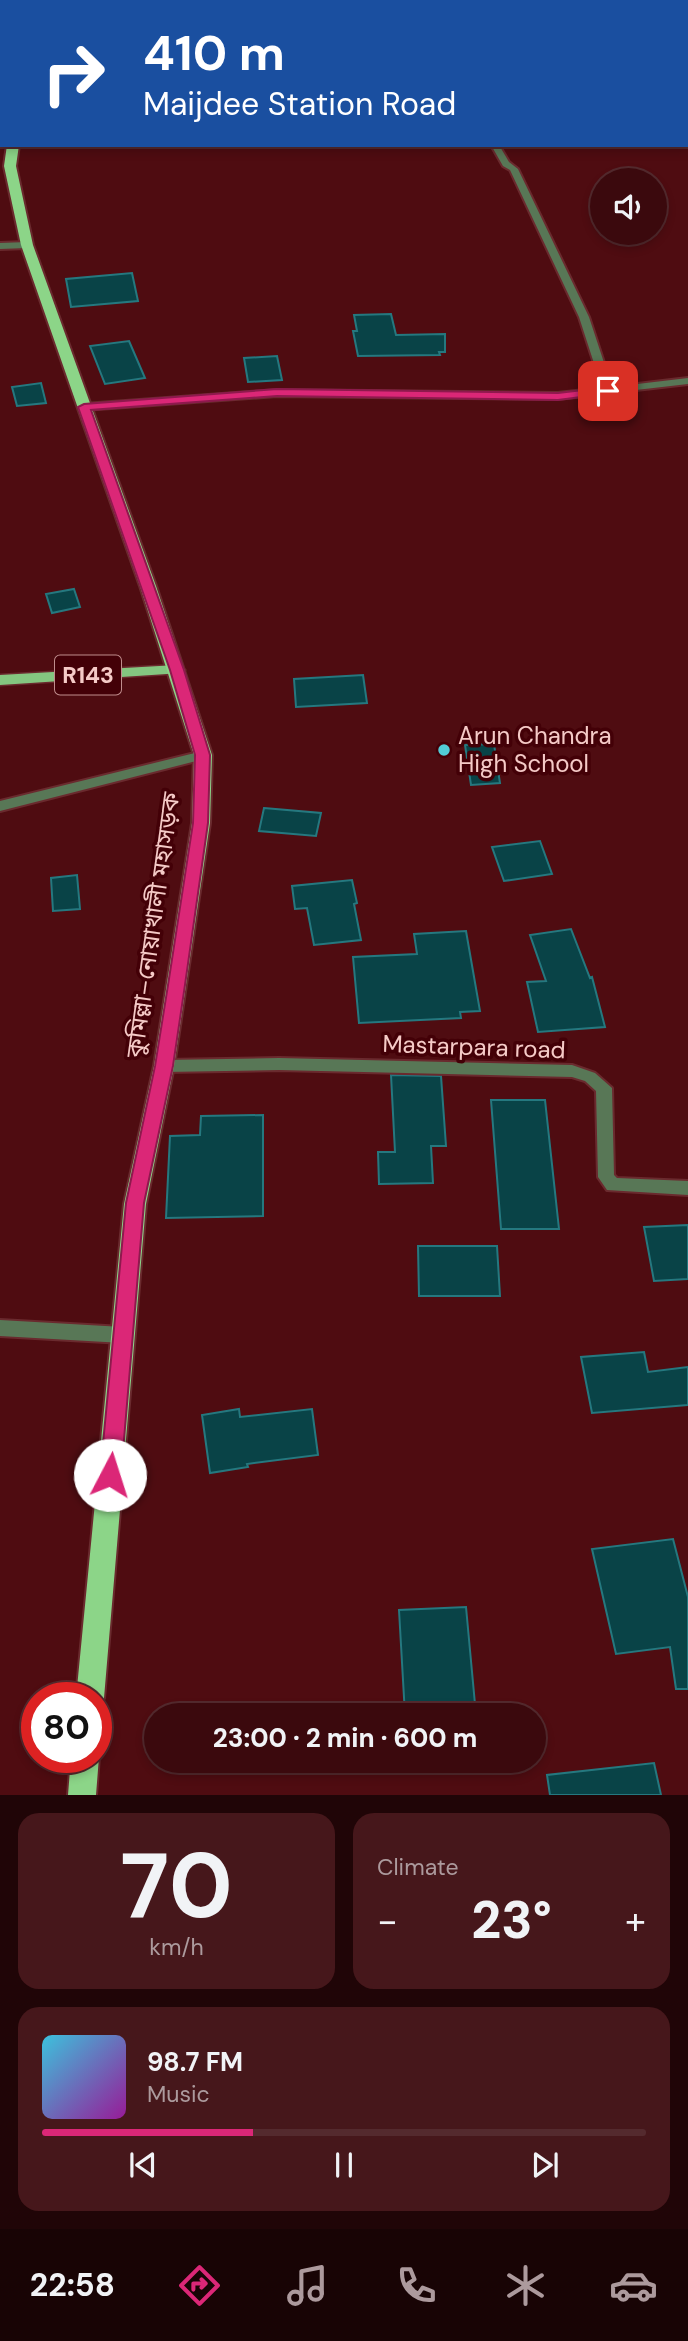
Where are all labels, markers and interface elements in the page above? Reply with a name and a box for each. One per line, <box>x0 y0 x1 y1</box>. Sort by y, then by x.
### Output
text: 410 m <box>143 21 285 85</box>
icon: right <box>28 28 119 119</box>
text: Maijdee Station Road <box>143 83 456 125</box>
map controls <box>590 168 667 245</box>
button: sound <box>590 168 667 245</box>
pin <box>578 361 638 421</box>
icon: arrive <box>589 372 627 410</box>
road number: R143 <box>55 656 121 694</box>
place label: Arun Chandra High School <box>458 720 612 779</box>
marker: Arun Chandra High School <box>436 742 452 758</box>
street label: কুমিল্লা–নোয়াখালী মহাসড়ক <box>118 790 187 1061</box>
street label: Mastarpara road <box>382 1028 566 1065</box>
position arrow <box>73 1438 147 1512</box>
speed limit sign: 80 <box>21 1682 112 1773</box>
text: 23:00 · 2 min · 600 m <box>213 1721 477 1755</box>
text: 70 <box>120 1827 233 1945</box>
text: Climate <box>377 1852 459 1882</box>
text: 23° <box>471 1886 552 1954</box>
text: − <box>377 1896 398 1946</box>
text: + <box>625 1896 646 1946</box>
text: km/h <box>149 1932 204 1962</box>
text: 98.7 FM <box>147 2045 243 2079</box>
text: Music <box>147 2079 210 2109</box>
icon: previous <box>124 2146 162 2184</box>
icon: pause <box>325 2146 363 2184</box>
icon: next <box>526 2146 564 2184</box>
icon: directions <box>175 2261 224 2310</box>
icon: music <box>283 2261 332 2310</box>
icon: phone <box>392 2261 441 2310</box>
icon: climate <box>501 2261 550 2310</box>
icon: car <box>609 2261 658 2310</box>
text: 22:58 <box>30 2264 115 2306</box>

